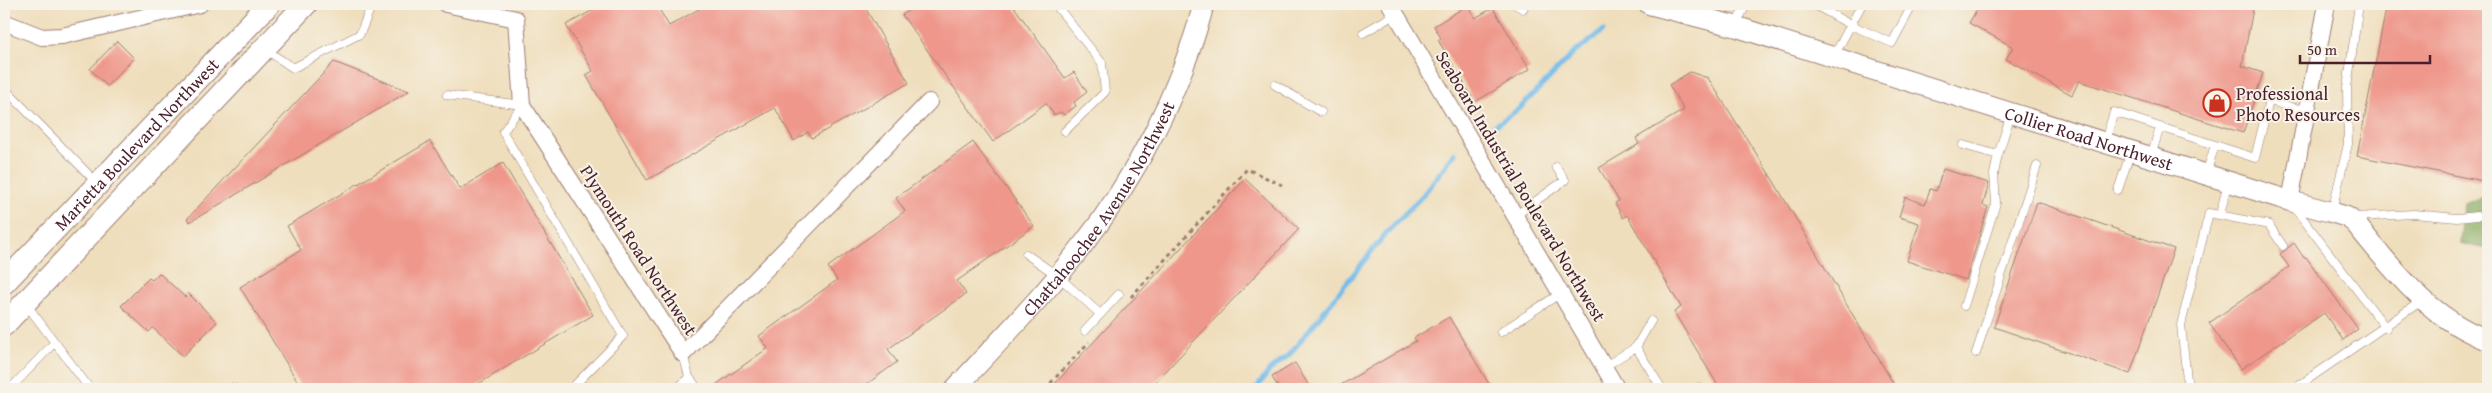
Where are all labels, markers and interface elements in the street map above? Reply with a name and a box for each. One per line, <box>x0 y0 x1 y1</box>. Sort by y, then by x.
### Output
scale bar <box>2300 32 2430 64</box>
text: 50 m <box>2307 39 2338 60</box>
street label: Seaboard Industrial Boulevard Northwest <box>1429 45 1613 327</box>
street label: Marietta Boulevard Northwest <box>47 51 225 236</box>
place label: Professional Photo Resources <box>2236 80 2360 128</box>
shop icon: Professional Photo Resources <box>2202 88 2232 118</box>
street label: Chattahoochee Avenue Northwest <box>1016 96 1181 322</box>
street label: Collier Road Northwest <box>2002 99 2177 177</box>
street label: Plymouth Road Northwest <box>574 159 705 341</box>

